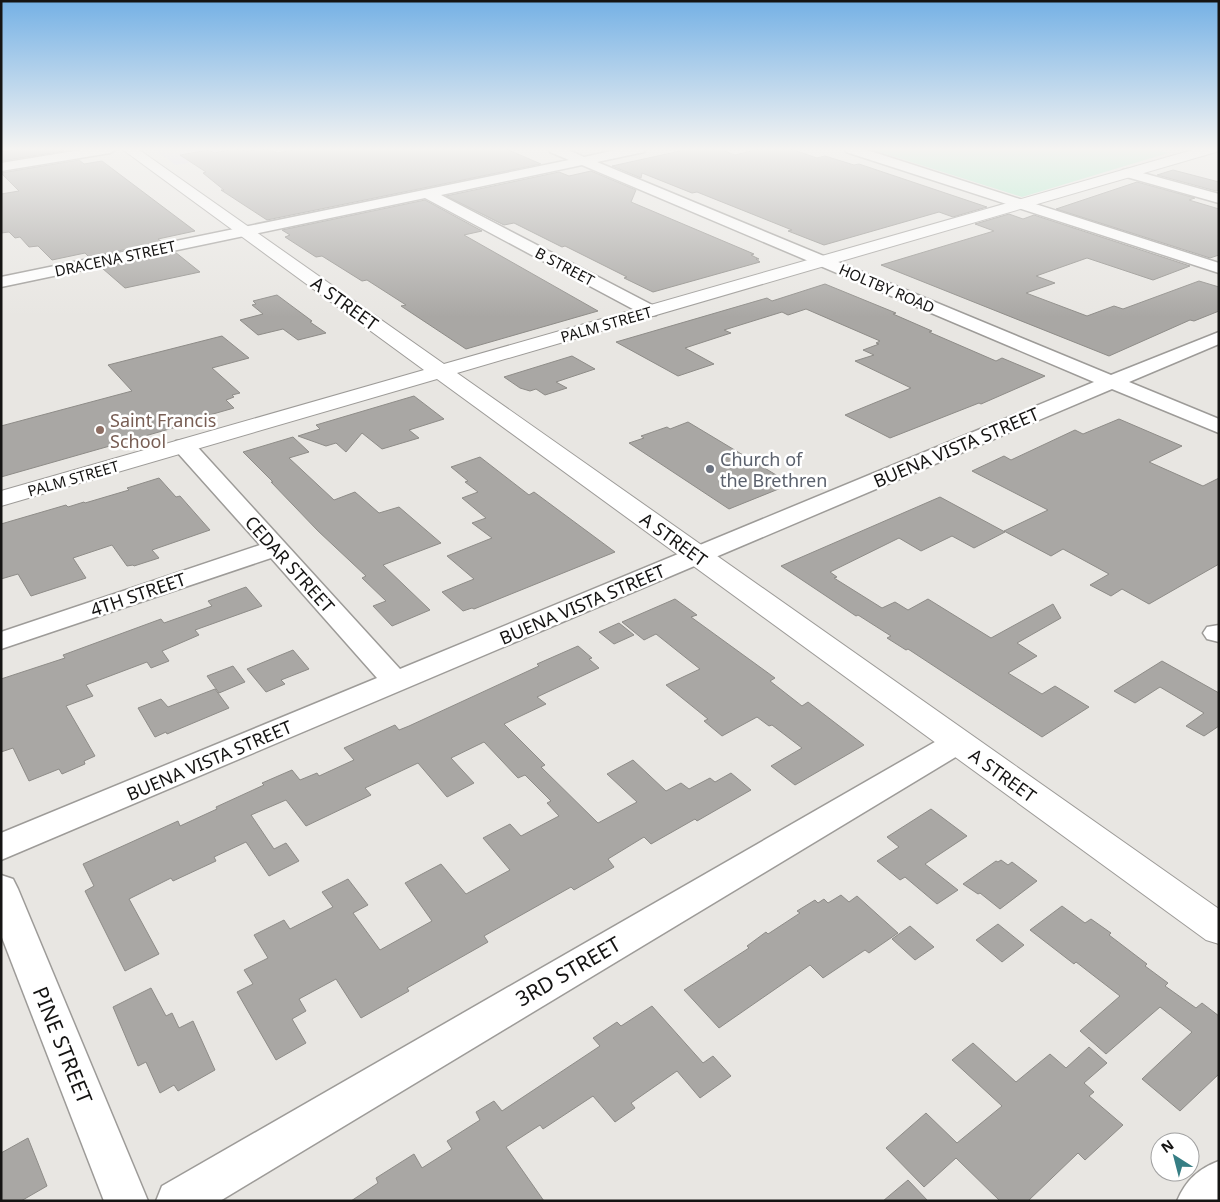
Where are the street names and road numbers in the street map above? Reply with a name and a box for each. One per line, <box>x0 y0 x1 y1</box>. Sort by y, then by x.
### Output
street label: DRACENA STREET <box>53 235 178 281</box>
street label: B STREET <box>532 242 599 290</box>
street label: HOLTBY ROAD <box>836 259 938 317</box>
street label: A STREET <box>307 271 383 335</box>
street label: PALM STREET <box>558 301 655 347</box>
street label: BUENA VISTA STREET <box>870 401 1042 493</box>
street label: PALM STREET <box>25 455 122 501</box>
street label: A STREET <box>636 507 712 571</box>
street label: CEDAR STREET <box>240 510 340 618</box>
street label: BUENA VISTA STREET <box>496 558 668 650</box>
street label: 4TH STREET <box>87 566 189 622</box>
street label: BUENA VISTA STREET <box>123 714 295 806</box>
street label: A STREET <box>965 743 1041 807</box>
street label: 3RD STREET <box>510 929 626 1012</box>
street label: PINE STREET <box>27 982 99 1108</box>

